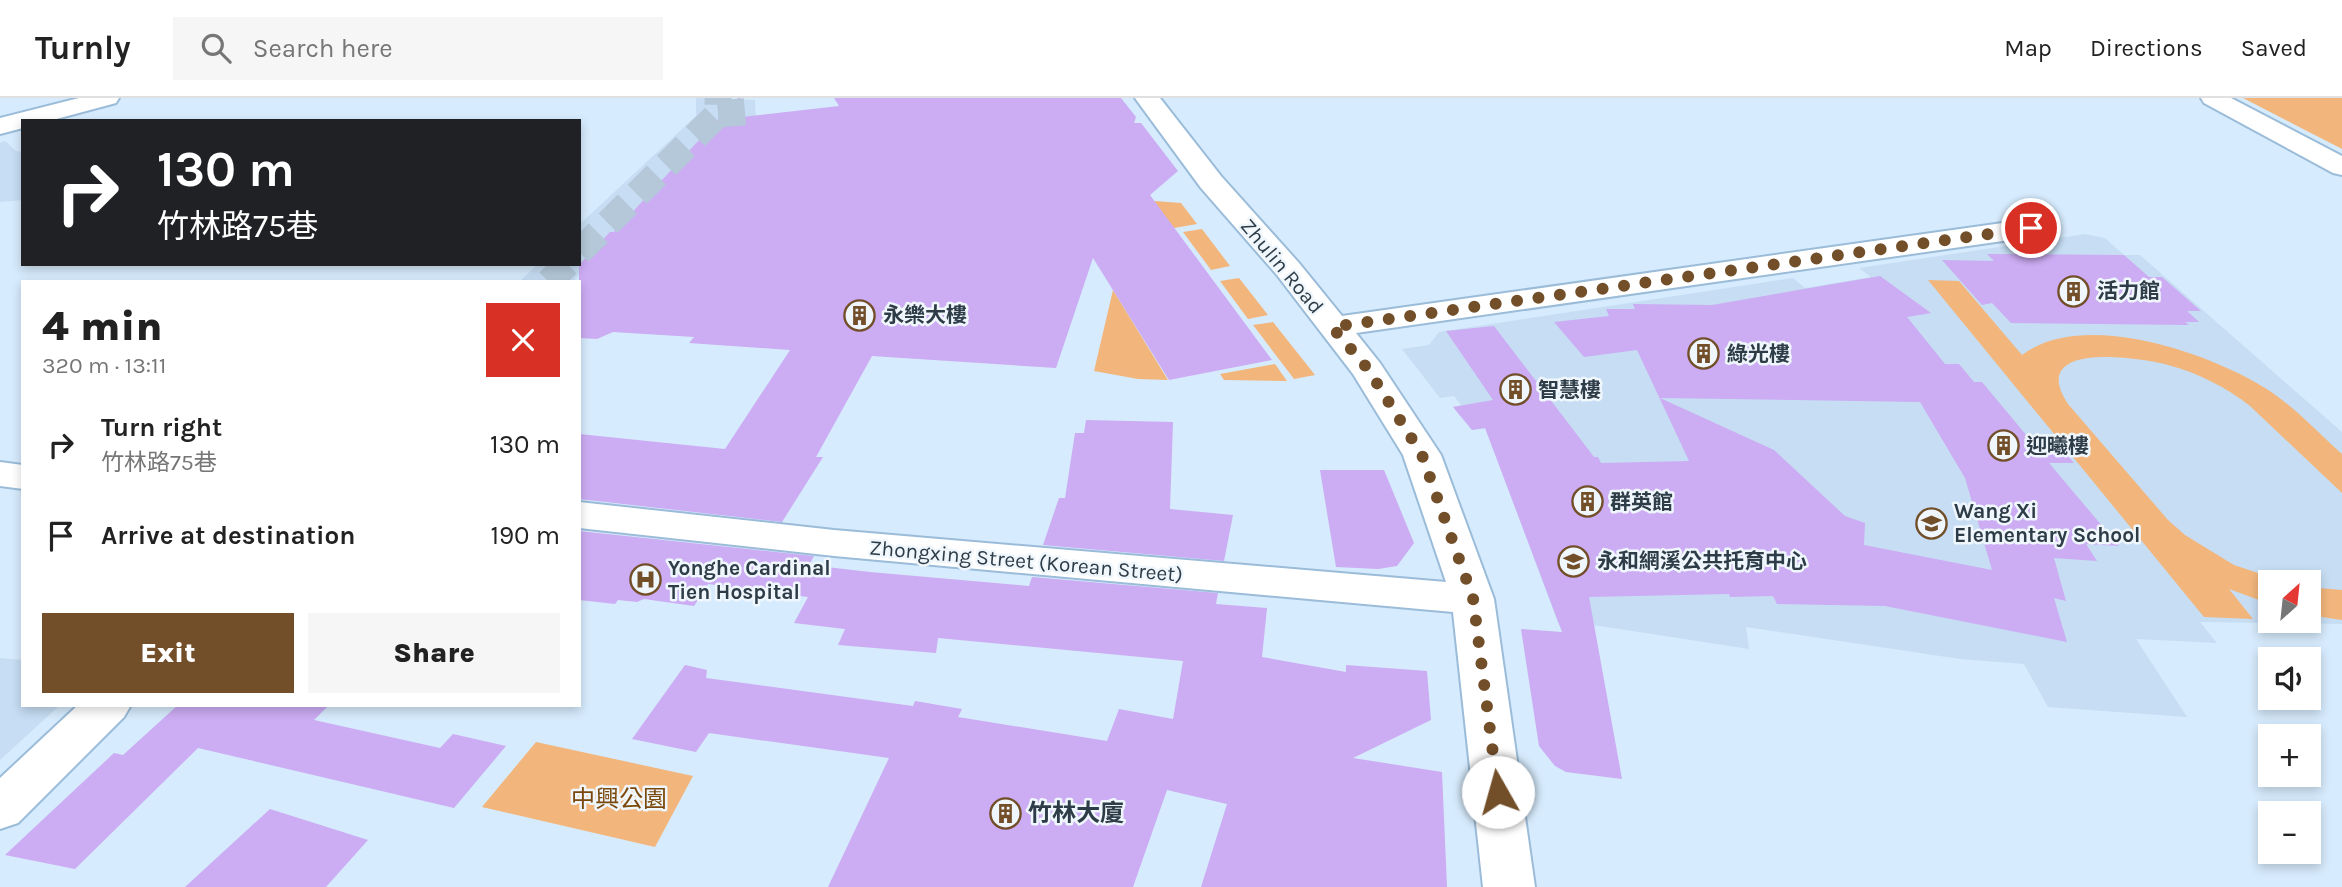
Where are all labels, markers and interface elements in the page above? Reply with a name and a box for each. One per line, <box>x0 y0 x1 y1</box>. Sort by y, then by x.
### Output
search box <box>173 17 663 80</box>
text: Turnly <box>35 29 131 67</box>
icon: search <box>197 29 235 67</box>
text: Search here <box>253 33 393 64</box>
text: Map <box>2004 34 2052 62</box>
text: Directions <box>2090 34 2203 62</box>
text: Saved <box>2241 34 2307 62</box>
text: 130 m <box>157 141 295 198</box>
icon: right <box>42 147 133 238</box>
pin <box>2001 198 2061 258</box>
text: 竹林路75巷 <box>157 208 318 245</box>
icon: arrive <box>2012 209 2050 247</box>
street label: Zhulin Road <box>1236 214 1328 318</box>
building icon: 活力館 <box>2057 274 2091 308</box>
place label: 活力館 <box>2097 279 2160 303</box>
building icon: 永樂大樓 <box>843 298 877 332</box>
text: 4 min <box>42 301 163 351</box>
button: close <box>486 303 560 377</box>
place label: 永樂大樓 <box>883 303 967 327</box>
building icon: 綠光樓 <box>1687 337 1721 371</box>
place label: 綠光樓 <box>1727 342 1790 366</box>
text: 320 m · 13:11 <box>42 352 166 379</box>
building icon: 智慧樓 <box>1498 373 1532 407</box>
place label: 智慧樓 <box>1538 378 1601 402</box>
text: Turn right <box>101 412 222 443</box>
icon: right <box>42 426 80 464</box>
text: 130 m <box>490 429 560 460</box>
building icon: 迎曦樓 <box>1986 429 2020 463</box>
place label: 迎曦樓 <box>2026 434 2089 458</box>
text: 竹林路75巷 <box>101 449 217 476</box>
building icon: 群英館 <box>1570 485 1604 519</box>
place label: 群英館 <box>1610 490 1673 514</box>
place label: Wang Xi Elementary School <box>1954 499 2140 547</box>
school or university icon: Wang Xi Elementary School <box>1914 506 1948 540</box>
icon: arrive <box>42 517 80 555</box>
text: Arrive at destination <box>101 520 355 551</box>
text: 190 m <box>490 520 560 551</box>
street label: Zhongxing Street (Korean Street) <box>868 535 1184 587</box>
school or university icon: 永和網溪公共托育中心 <box>1557 544 1591 578</box>
place label: 永和網溪公共托育中心 <box>1597 549 1807 573</box>
place label: Yonghe Cardinal Tien Hospital <box>668 556 831 604</box>
hospital icon: Yonghe Cardinal Tien Hospital <box>628 563 662 597</box>
north arrow <box>2258 570 2320 634</box>
map controls <box>2258 570 2321 864</box>
button: Exit <box>42 613 294 693</box>
button: Share <box>308 613 560 693</box>
button: sound <box>2258 647 2321 710</box>
button: + <box>2258 724 2321 787</box>
position arrow <box>1461 755 1535 829</box>
park label: 中興公園 <box>571 785 667 813</box>
building icon: 竹林大廈 <box>988 796 1022 830</box>
place label: 竹林大廈 <box>1028 799 1124 827</box>
button: − <box>2258 801 2321 864</box>

